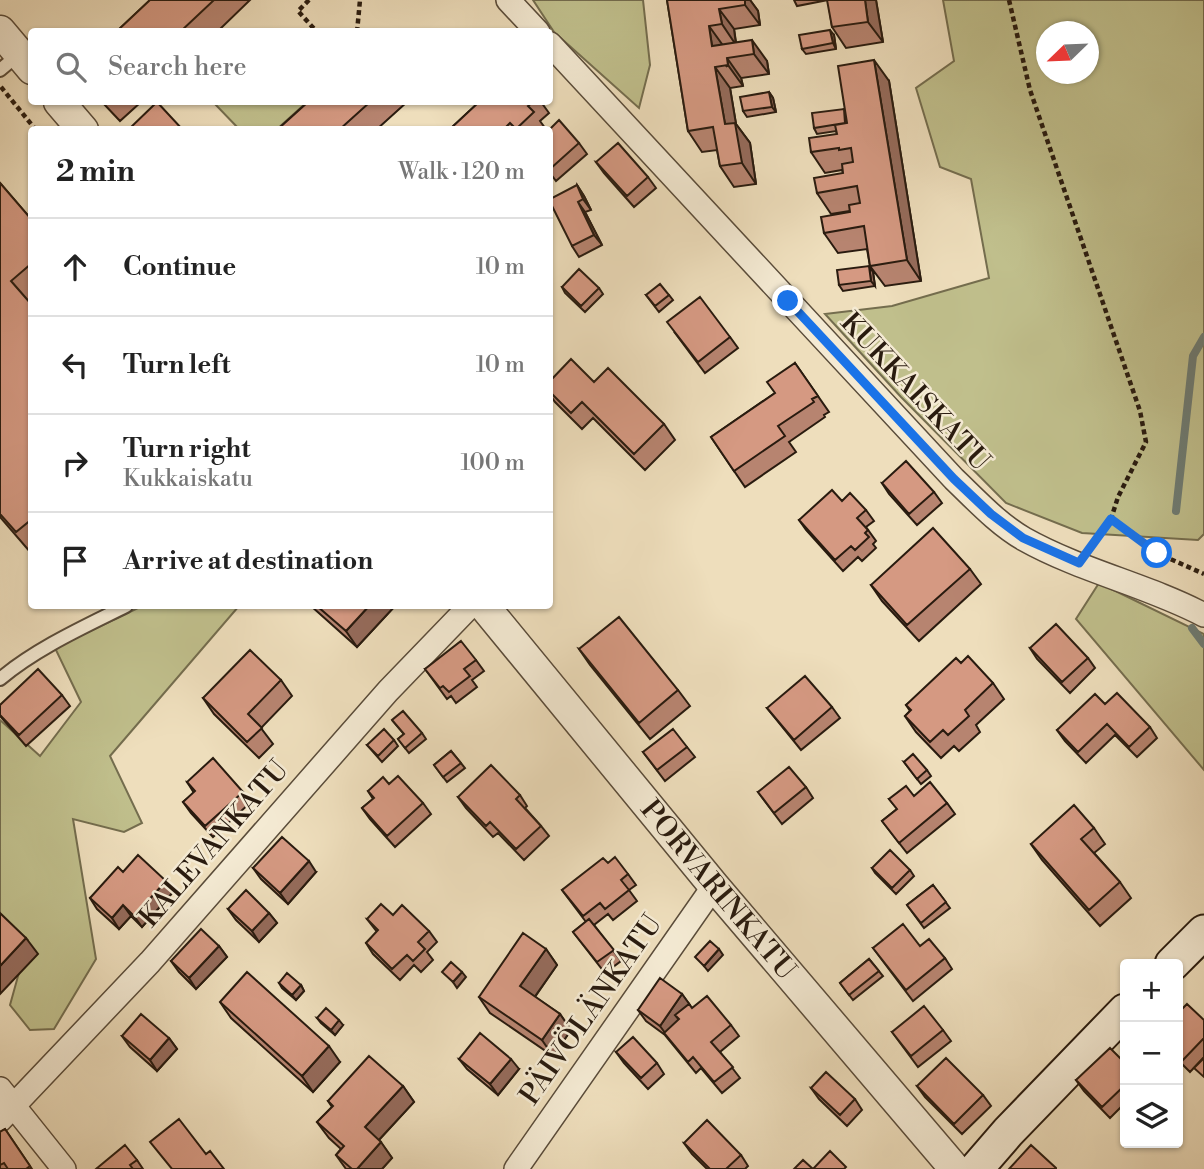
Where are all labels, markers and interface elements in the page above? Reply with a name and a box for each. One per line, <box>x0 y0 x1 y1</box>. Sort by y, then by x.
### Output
north arrow <box>1036 21 1099 84</box>
search box <box>28 28 553 105</box>
icon: search <box>52 48 90 86</box>
text: Search here <box>108 51 247 83</box>
text: 2 min <box>56 153 135 191</box>
text: Walk · 120 m <box>398 158 525 186</box>
icon: ahead <box>56 248 94 286</box>
text: Continue <box>123 251 236 283</box>
text: 10 m <box>476 253 525 281</box>
route end <box>772 285 803 316</box>
street label: KUKKAISKATU <box>833 305 998 479</box>
icon: left <box>56 346 94 384</box>
text: Turn left <box>123 349 231 381</box>
text: 10 m <box>476 351 525 379</box>
text: Turn right <box>123 433 251 465</box>
icon: right <box>56 444 94 482</box>
text: 100 m <box>460 449 525 477</box>
text: Kukkaiskatu <box>123 465 253 493</box>
route start <box>1141 537 1172 568</box>
icon: arrive <box>56 542 94 580</box>
text: Arrive at destination <box>123 545 373 577</box>
street label: KALEVANKATU <box>132 753 296 935</box>
street label: PORVARINKATU <box>633 793 804 987</box>
street label: PÄIVÖLÄNKATU <box>512 907 670 1112</box>
map controls <box>1120 959 1183 1148</box>
button: + <box>1120 959 1183 1022</box>
button: − <box>1120 1022 1183 1085</box>
button: layers <box>1120 1085 1183 1148</box>

